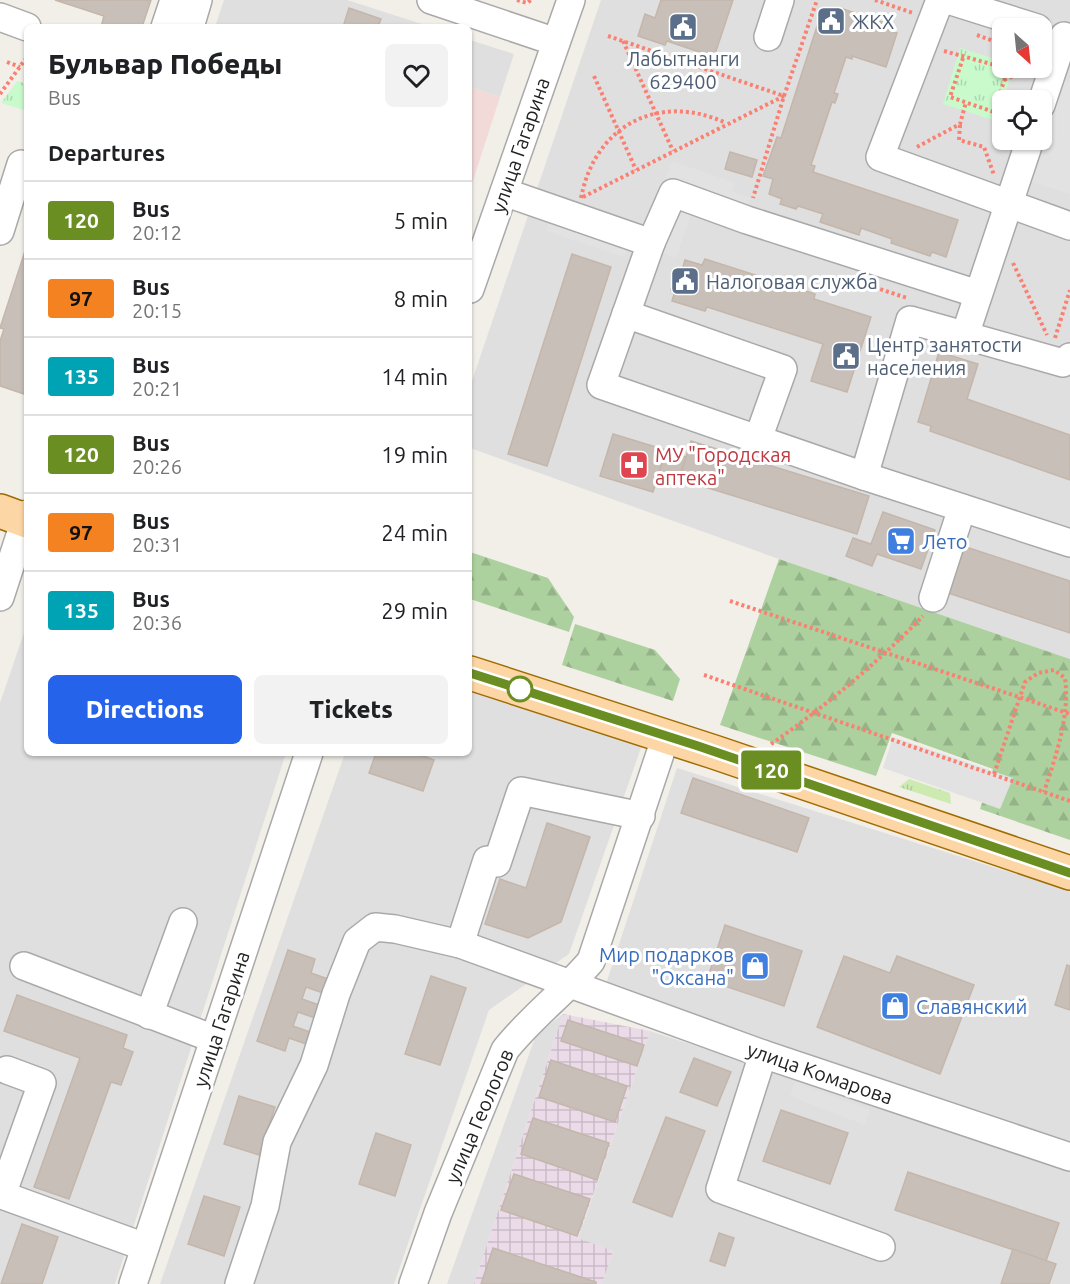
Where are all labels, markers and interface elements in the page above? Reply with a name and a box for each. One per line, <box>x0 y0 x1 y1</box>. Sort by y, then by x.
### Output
public building icon: ЖКХ <box>815 5 847 37</box>
place label: ЖКХ <box>852 10 894 33</box>
public building icon: Лабытнанги 629400 <box>667 11 699 43</box>
north arrow <box>992 18 1052 78</box>
map controls <box>992 18 1052 150</box>
button: heart <box>385 44 448 107</box>
place label: Лабытнанги 629400 <box>626 47 740 93</box>
text: Бульвар Победы <box>48 48 282 79</box>
street label: улица Гагарина <box>486 74 554 216</box>
text: Bus <box>48 86 81 109</box>
button: locate <box>992 90 1052 150</box>
text: Departures <box>48 140 165 165</box>
text: Bus <box>132 196 170 221</box>
text: 120 <box>63 208 99 232</box>
text: 5 min <box>394 208 448 233</box>
text: 20:12 <box>132 221 182 244</box>
public building icon: Налоговая служба <box>669 265 701 297</box>
place label: Налоговая служба <box>706 270 878 293</box>
text: Bus <box>132 274 170 299</box>
text: 97 <box>69 286 93 310</box>
text: 8 min <box>394 286 448 311</box>
text: 20:15 <box>132 299 182 322</box>
place label: Центр занятости населения <box>867 333 1022 379</box>
public building icon: Центр занятости населения <box>830 340 862 372</box>
text: Bus <box>132 352 170 377</box>
text: 135 <box>63 364 99 388</box>
text: 14 min <box>381 364 448 389</box>
text: 20:21 <box>132 377 182 400</box>
text: Bus <box>132 430 170 455</box>
text: 120 <box>63 442 99 466</box>
text: 19 min <box>381 442 448 467</box>
place label: МУ "Городская аптека" <box>655 443 791 489</box>
pharmacy icon: МУ "Городская аптека" <box>618 449 650 481</box>
text: 20:26 <box>132 455 182 478</box>
text: Bus <box>132 508 170 533</box>
text: 97 <box>69 520 93 544</box>
text: 24 min <box>381 520 448 545</box>
supermarket icon: Лето <box>885 525 917 557</box>
place label: Лето <box>922 530 967 553</box>
text: 20:31 <box>132 533 182 556</box>
text: Bus <box>132 586 170 611</box>
text: 135 <box>63 598 99 622</box>
text: 29 min <box>381 598 448 623</box>
text: 20:36 <box>132 611 182 634</box>
button: Directions <box>48 675 242 744</box>
button: Tickets <box>254 675 448 744</box>
unlabelled marker <box>507 676 533 702</box>
line badge: 120 <box>736 750 806 790</box>
text: 120 <box>753 758 789 782</box>
place label: Мир подарков "Оксана" <box>599 943 734 989</box>
street label: улица Гагарина <box>188 948 254 1090</box>
shop icon: Мир подарков "Оксана" <box>739 950 771 982</box>
shop icon: Славянский <box>879 990 911 1022</box>
place label: Славянский <box>916 995 1027 1018</box>
street label: улица Комарова <box>744 1037 896 1109</box>
street label: улица Геологов <box>440 1045 518 1187</box>

